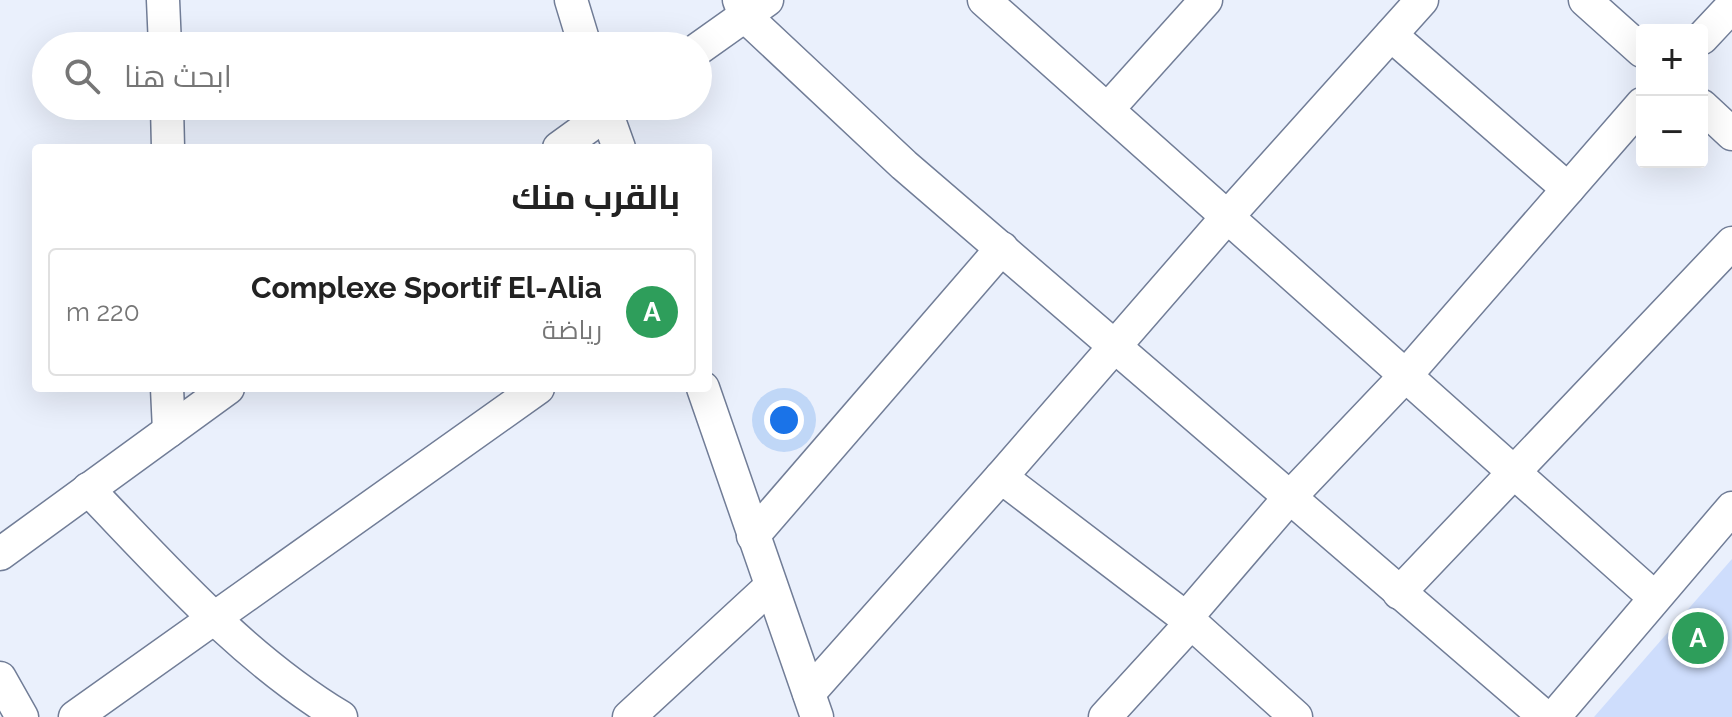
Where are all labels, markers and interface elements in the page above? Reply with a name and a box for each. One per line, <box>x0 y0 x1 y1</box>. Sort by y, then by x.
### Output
map controls <box>1636 24 1708 168</box>
button: + <box>1636 24 1708 96</box>
search box <box>32 32 712 120</box>
icon: search <box>60 54 104 98</box>
text: ابحث هنا <box>124 59 232 94</box>
button: − <box>1636 96 1708 168</box>
text: بالقرب منك <box>511 177 680 217</box>
text: Complexe Sportif El-Alia <box>251 270 602 305</box>
text: 220 m <box>66 297 140 327</box>
text: A <box>643 297 661 327</box>
text: رياضة <box>542 315 602 345</box>
your location <box>764 400 804 440</box>
pin: A <box>1672 608 1724 668</box>

